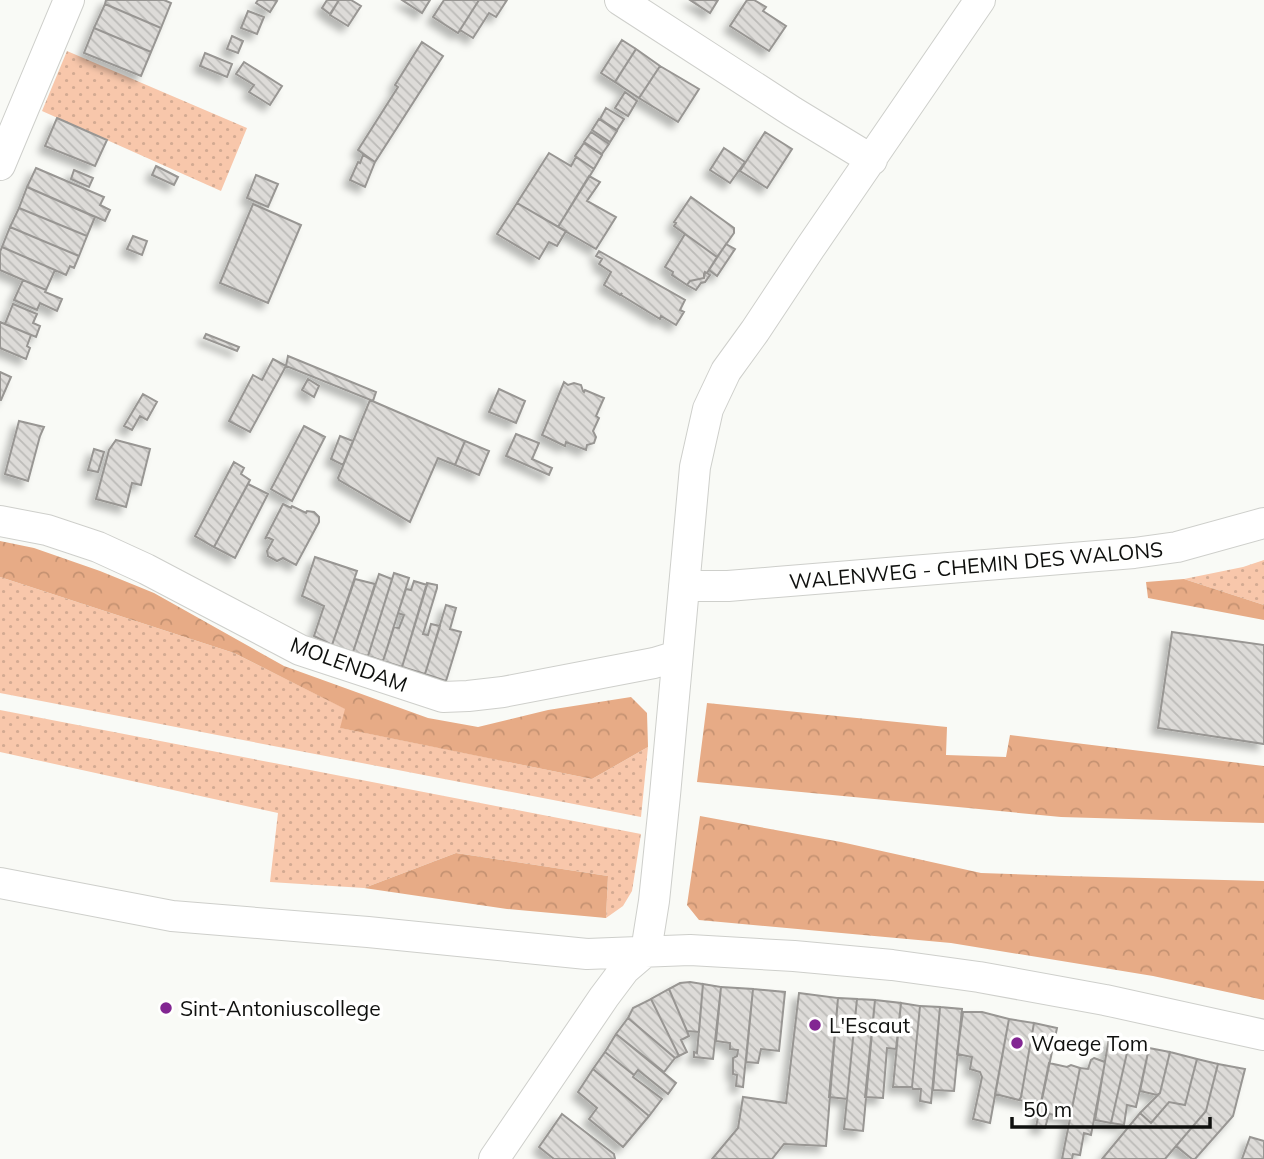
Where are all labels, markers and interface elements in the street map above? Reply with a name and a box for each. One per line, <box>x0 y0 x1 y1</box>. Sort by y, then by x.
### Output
street label: WALENWEG - CHEMIN DES WALONS <box>788 536 1164 594</box>
street label: MOLENDAM <box>287 631 411 697</box>
place label: Sint-Antoniuscollege <box>180 995 381 1021</box>
marker: Sint-Antoniuscollege <box>158 1000 174 1016</box>
place label: L'Escaut <box>829 1012 910 1038</box>
marker: L'Escaut <box>807 1017 823 1033</box>
place label: Waege Tom <box>1031 1030 1148 1056</box>
marker: Waege Tom <box>1009 1035 1025 1051</box>
scale bar <box>1012 1086 1210 1130</box>
text: 50 m <box>1023 1096 1072 1122</box>

